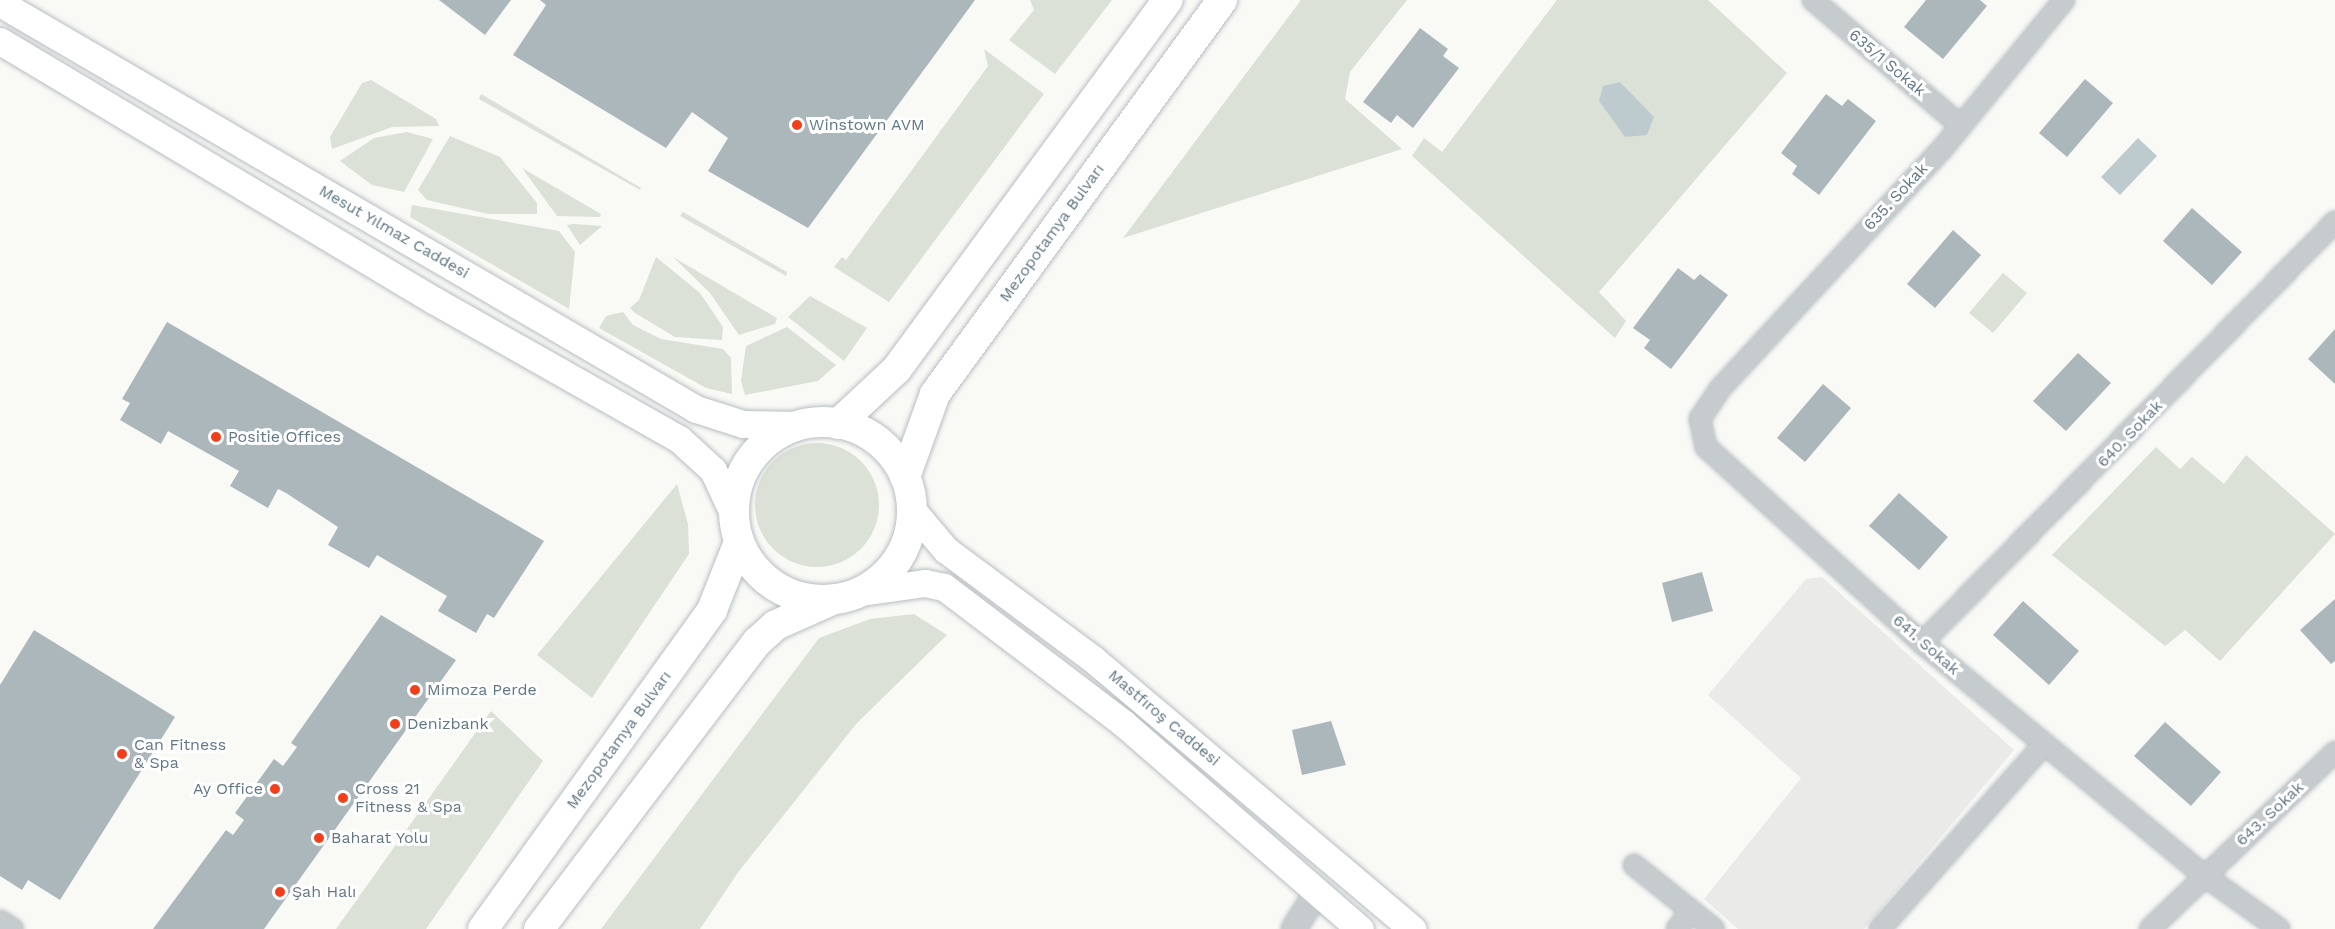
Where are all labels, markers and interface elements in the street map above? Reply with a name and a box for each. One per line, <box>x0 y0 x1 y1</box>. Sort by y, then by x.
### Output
street label: 635/1 Sokak <box>1845 25 1929 101</box>
place label: Winstown AVM <box>809 115 925 135</box>
marker: Winstown AVM <box>790 118 804 132</box>
street label: 635. Sokak <box>1860 159 1932 235</box>
street label: Mezopotamya Bulvarı <box>995 160 1109 306</box>
street label: Mesut Yılmaz Caddesi <box>315 181 473 283</box>
street label: 640. Sokak <box>2093 397 2167 471</box>
place label: Positie Offices <box>228 427 341 447</box>
marker: Positie Offices <box>209 430 223 444</box>
street label: 641. Sokak <box>1889 611 1963 679</box>
street label: Mastfıroş Caddesi <box>1104 666 1224 770</box>
street label: Mezopotamya Bulvarı <box>562 667 676 813</box>
place label: Mimoza Perde <box>427 680 537 700</box>
marker: Mimoza Perde <box>408 683 422 697</box>
place label: Denizbank <box>407 714 489 734</box>
marker: Denizbank <box>388 717 402 731</box>
place label: Can Fitness & Spa <box>134 735 226 773</box>
marker: Can Fitness & Spa <box>115 747 129 761</box>
street label: 643. Sokak <box>2232 778 2308 850</box>
place label: Ay Office <box>193 779 263 799</box>
place label: Cross 21 Fitness & Spa <box>355 779 462 817</box>
marker: Ay Office <box>268 782 282 796</box>
marker: Cross 21 Fitness & Spa <box>336 791 350 805</box>
place label: Baharat Yolu <box>331 828 429 848</box>
marker: Baharat Yolu <box>312 831 326 845</box>
place label: Şah Halı <box>292 882 356 902</box>
marker: Şah Halı <box>273 885 287 899</box>

